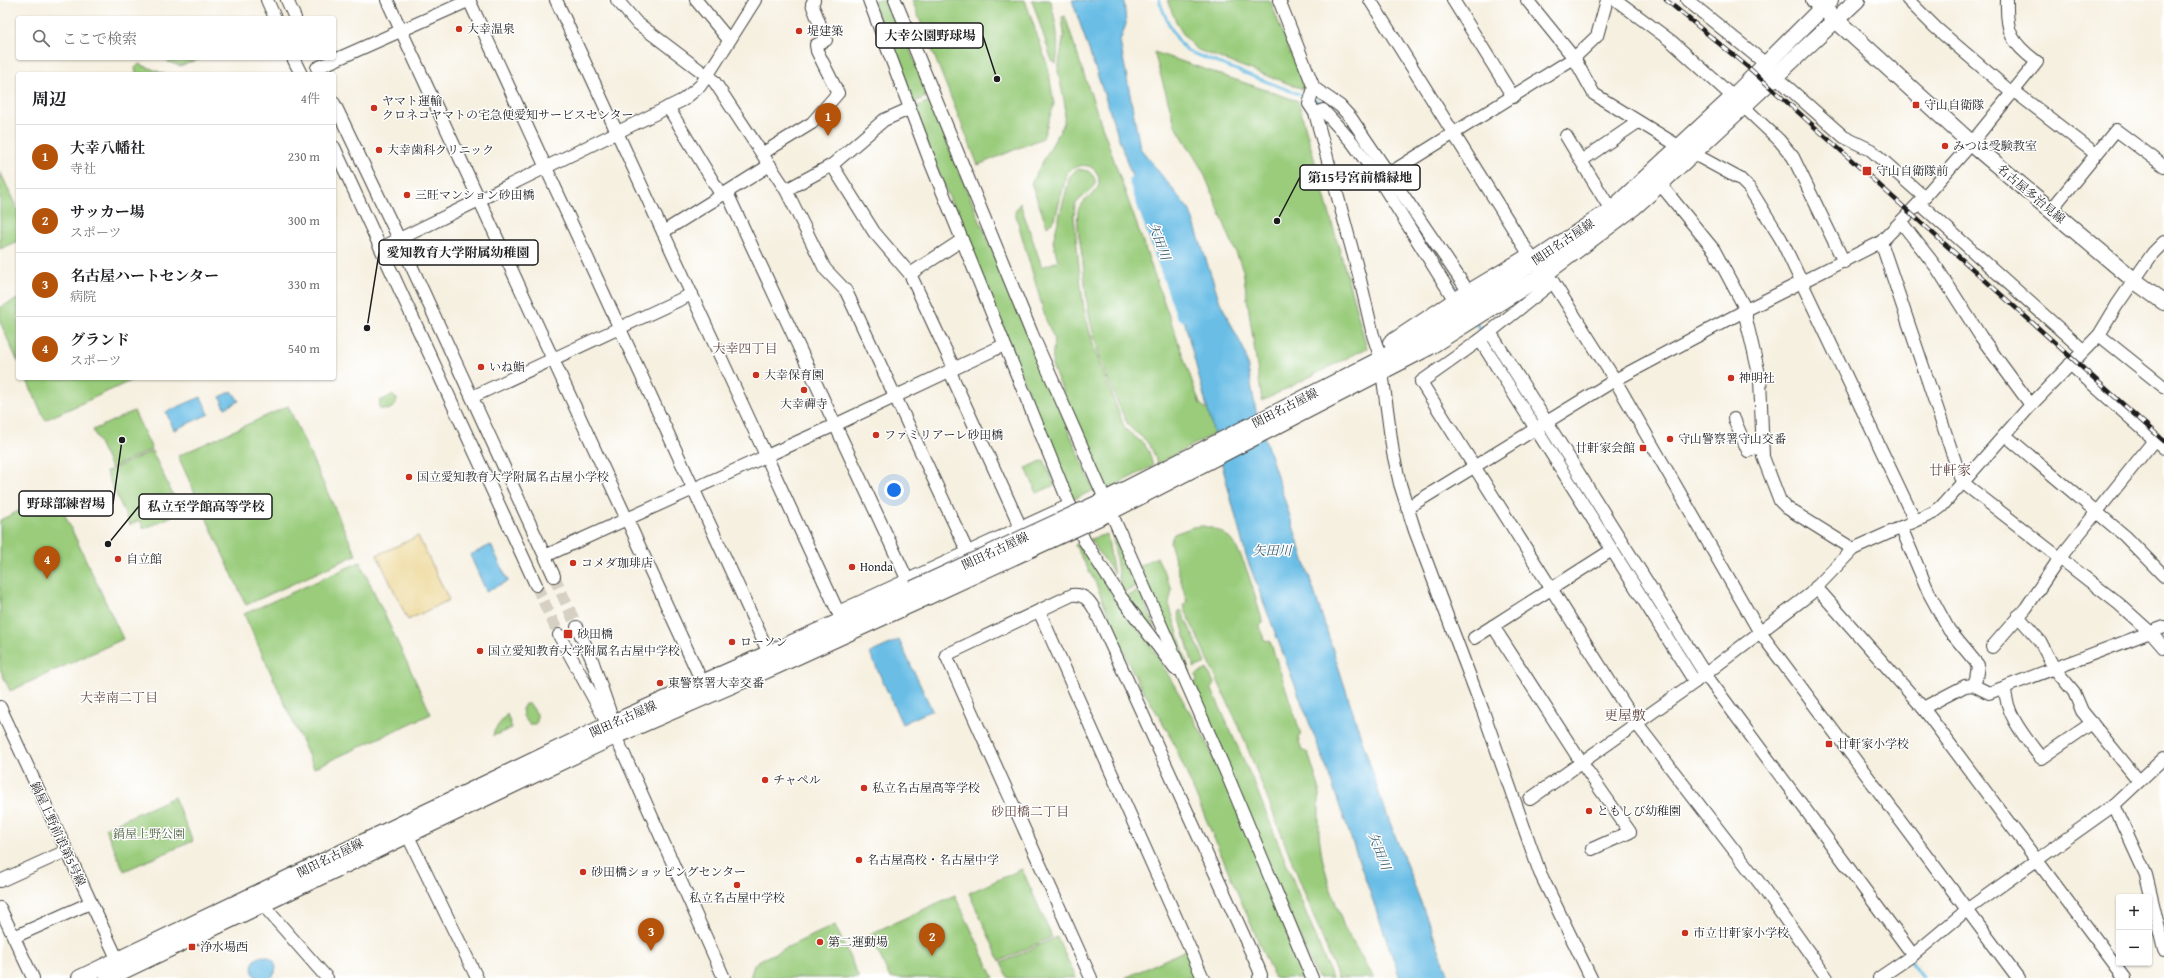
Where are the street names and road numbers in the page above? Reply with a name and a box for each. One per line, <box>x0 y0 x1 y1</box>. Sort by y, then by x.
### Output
street label: 名古屋多治見線 <box>1994 160 2069 227</box>
street label: 関田名古屋線 <box>1528 214 1597 269</box>
street label: 関田名古屋線 <box>1249 384 1321 431</box>
street label: 関田名古屋線 <box>959 528 1031 573</box>
street label: 関田名古屋線 <box>586 696 659 741</box>
street label: 鍋屋上野前浪第5号線 <box>27 779 90 889</box>
street label: 関田名古屋線 <box>294 834 366 881</box>

